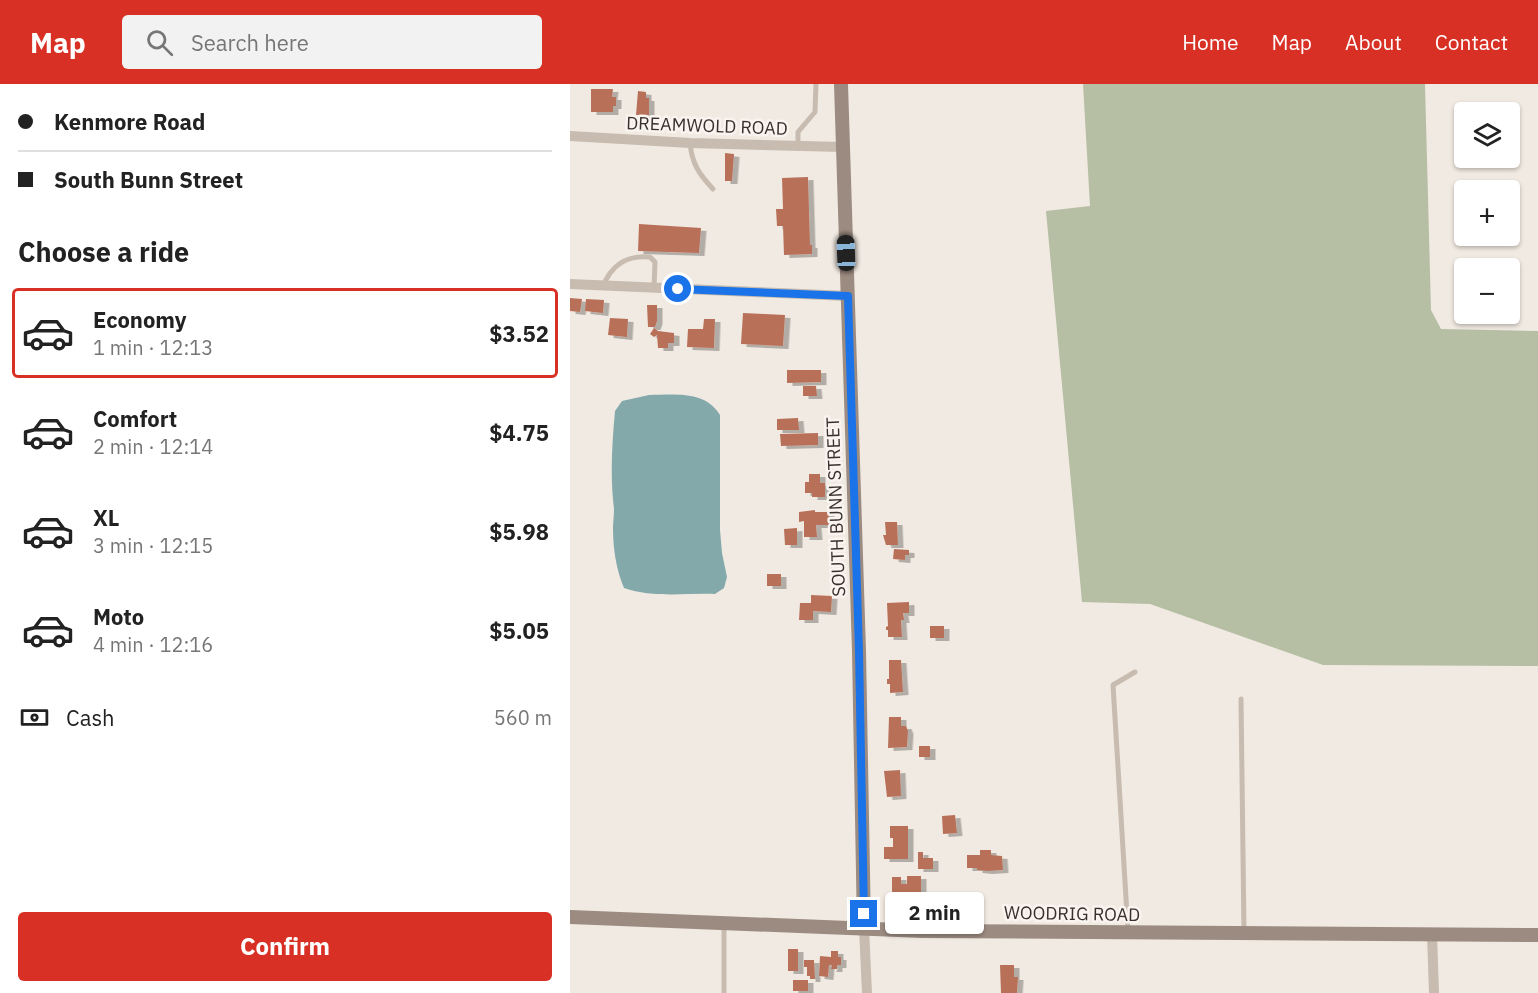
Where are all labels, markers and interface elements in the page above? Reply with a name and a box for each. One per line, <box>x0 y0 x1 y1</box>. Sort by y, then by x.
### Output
search box <box>122 15 542 69</box>
text: Map <box>30 24 86 61</box>
icon: search <box>143 26 176 59</box>
text: Search here <box>191 28 309 57</box>
text: Home <box>1182 28 1239 56</box>
text: Map <box>1272 28 1312 56</box>
text: About <box>1345 28 1402 56</box>
text: Contact <box>1435 28 1508 56</box>
map controls <box>1454 102 1520 324</box>
button: layers <box>1454 102 1520 168</box>
text: Kenmore Road <box>54 107 205 136</box>
street label: DREAMWOLD ROAD <box>626 111 788 140</box>
text: South Bunn Street <box>54 165 243 194</box>
button: + <box>1454 180 1520 246</box>
text: Choose a ride <box>18 234 189 269</box>
car <box>836 235 856 271</box>
button: − <box>1454 258 1520 324</box>
route start <box>664 275 691 302</box>
text: Economy <box>93 305 187 334</box>
icon: car <box>21 306 75 360</box>
text: $3.52 <box>489 319 549 348</box>
text: 1 min · 12:13 <box>93 334 213 361</box>
text: Comfort <box>93 404 177 433</box>
icon: car <box>21 405 75 459</box>
street label: SOUTH BUNN STREET <box>821 417 850 597</box>
text: $4.75 <box>489 418 549 447</box>
text: 2 min · 12:14 <box>93 433 213 460</box>
text: XL <box>93 503 119 532</box>
icon: car <box>21 504 75 558</box>
text: $5.98 <box>489 517 549 546</box>
text: 3 min · 12:15 <box>93 532 213 559</box>
text: Moto <box>93 602 144 631</box>
icon: car <box>21 603 75 657</box>
text: $5.05 <box>489 616 549 645</box>
text: 4 min · 12:16 <box>93 631 213 658</box>
icon: cash <box>18 701 51 734</box>
text: Cash <box>66 703 115 732</box>
text: 560 m <box>494 704 552 731</box>
callout: 2 min <box>885 893 984 935</box>
text: 2 min <box>908 899 961 926</box>
route end <box>850 900 877 927</box>
street label: WOODRIG ROAD <box>1004 901 1140 926</box>
button: Confirm <box>18 912 552 981</box>

